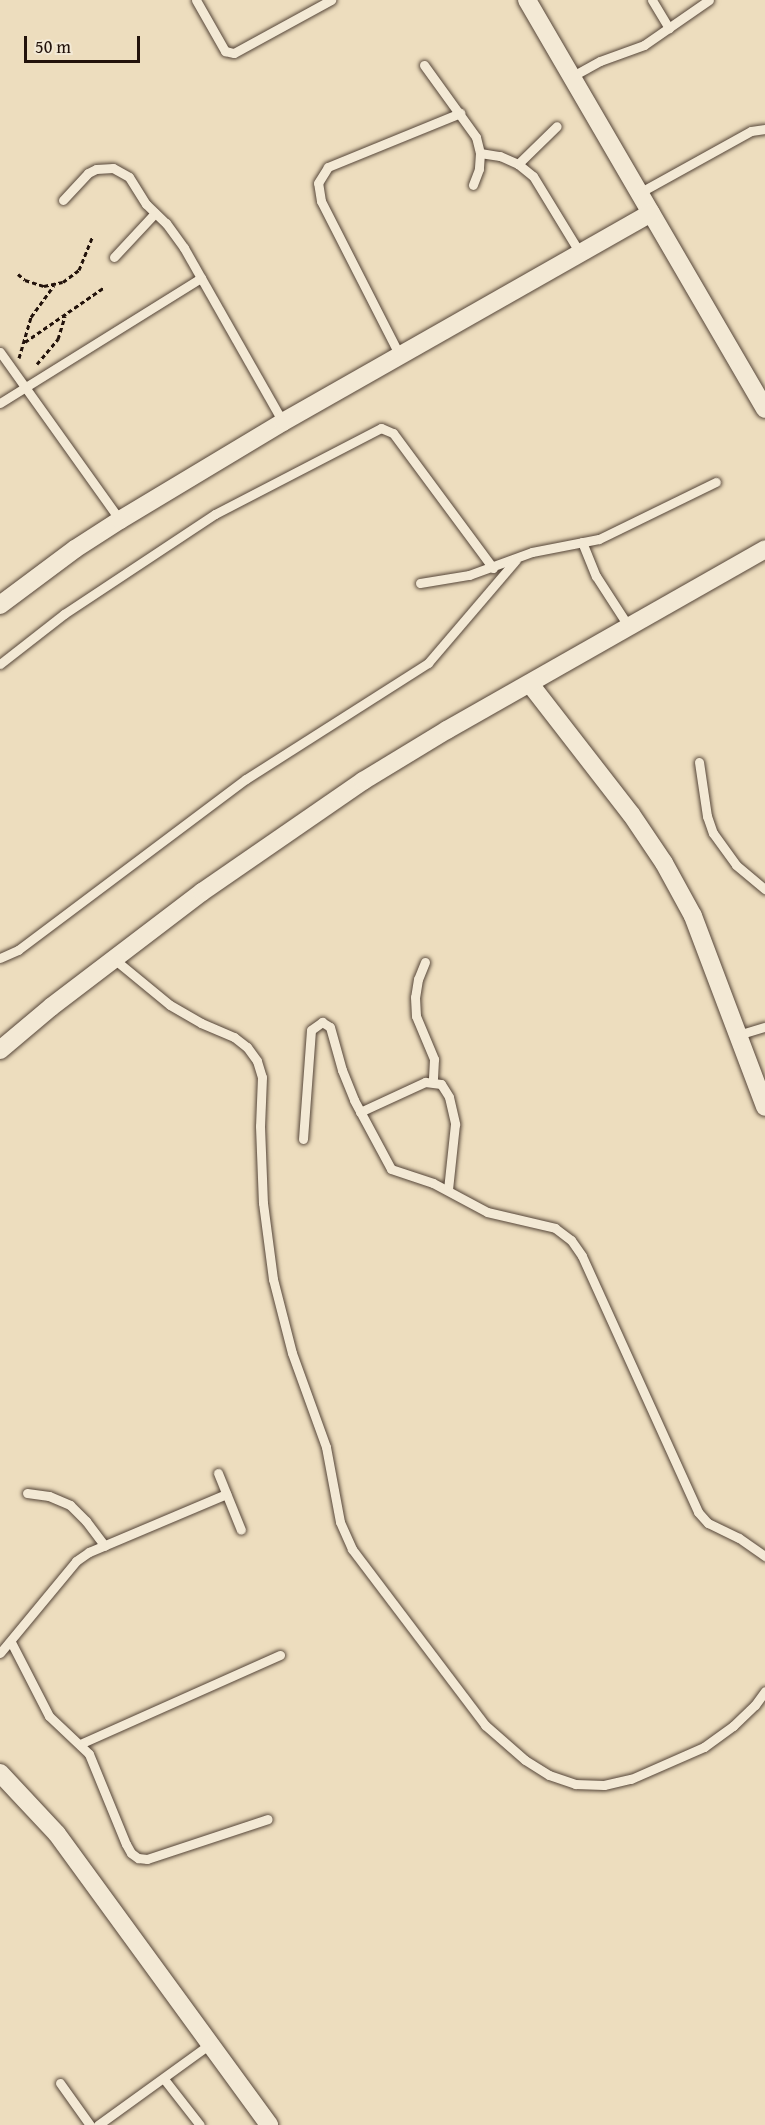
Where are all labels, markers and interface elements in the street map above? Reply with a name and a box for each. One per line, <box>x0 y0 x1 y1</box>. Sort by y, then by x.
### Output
scale bar <box>27 24 142 62</box>
text: 50 m <box>35 33 71 60</box>

